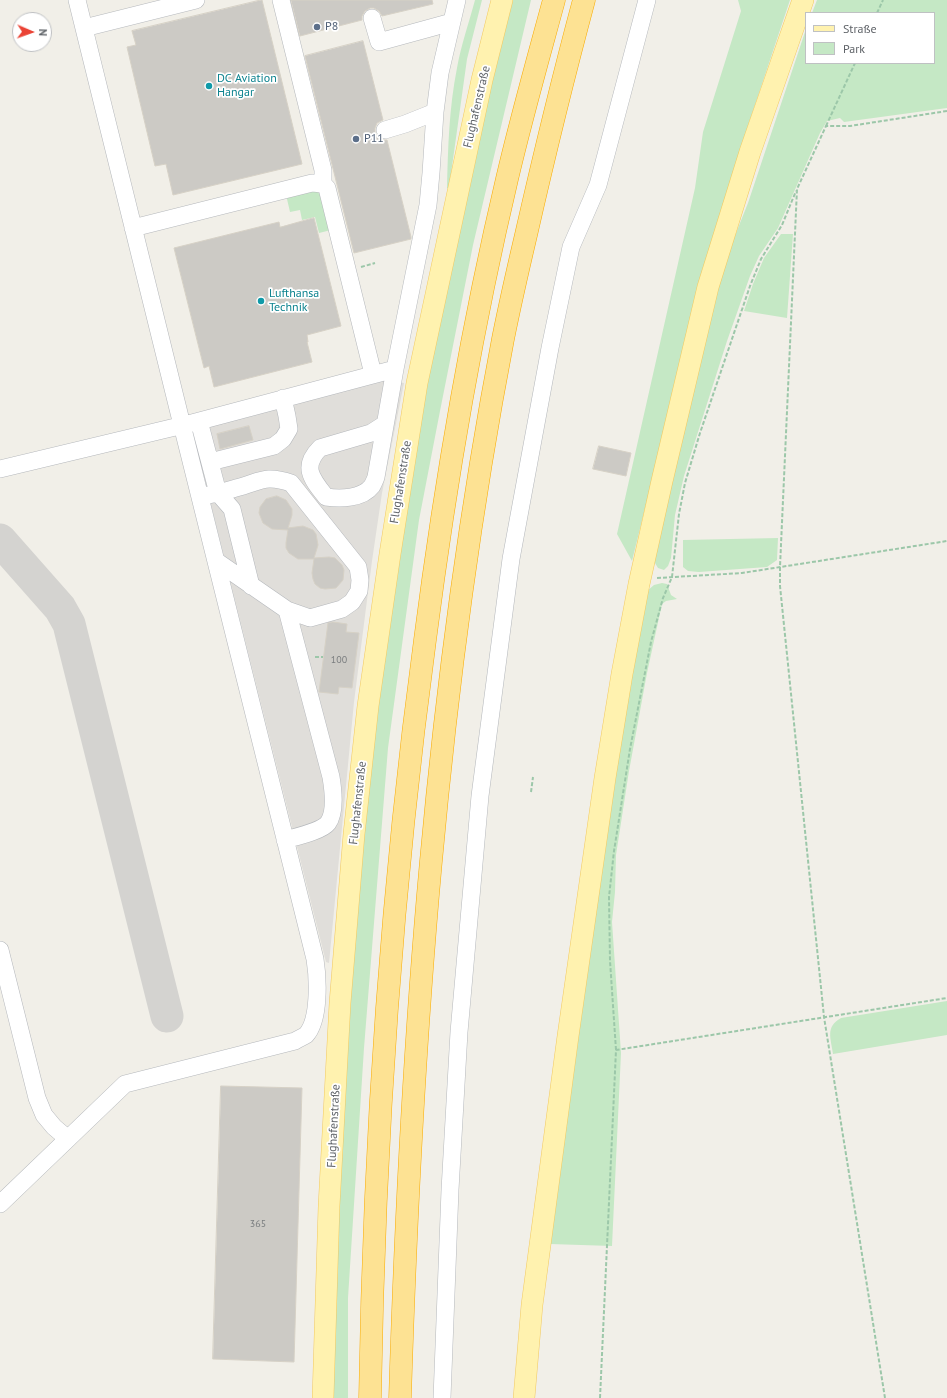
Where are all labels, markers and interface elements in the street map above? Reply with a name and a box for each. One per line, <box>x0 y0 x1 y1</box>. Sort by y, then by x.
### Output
north arrow <box>12 12 52 52</box>
legend <box>805 12 935 64</box>
place label: P8 <box>325 20 338 34</box>
text: Straße <box>843 21 877 36</box>
marker: P8 <box>312 22 322 32</box>
text: N <box>36 29 50 36</box>
text: Park <box>843 41 865 56</box>
street label: Flughafenstraße <box>461 65 493 149</box>
place label: DC Aviation Hangar <box>217 72 277 100</box>
marker: DC Aviation Hangar <box>204 81 214 91</box>
place label: P11 <box>364 132 384 146</box>
marker: P11 <box>351 134 361 144</box>
place label: Lufthansa Technik <box>269 287 319 315</box>
marker: Lufthansa Technik <box>256 296 266 306</box>
street label: Flughafenstraße <box>387 439 415 525</box>
house number: 100 <box>331 654 347 666</box>
street label: Flughafenstraße <box>346 761 370 845</box>
street label: Flughafenstraße <box>325 1084 343 1168</box>
house number: 365 <box>250 1218 266 1230</box>

